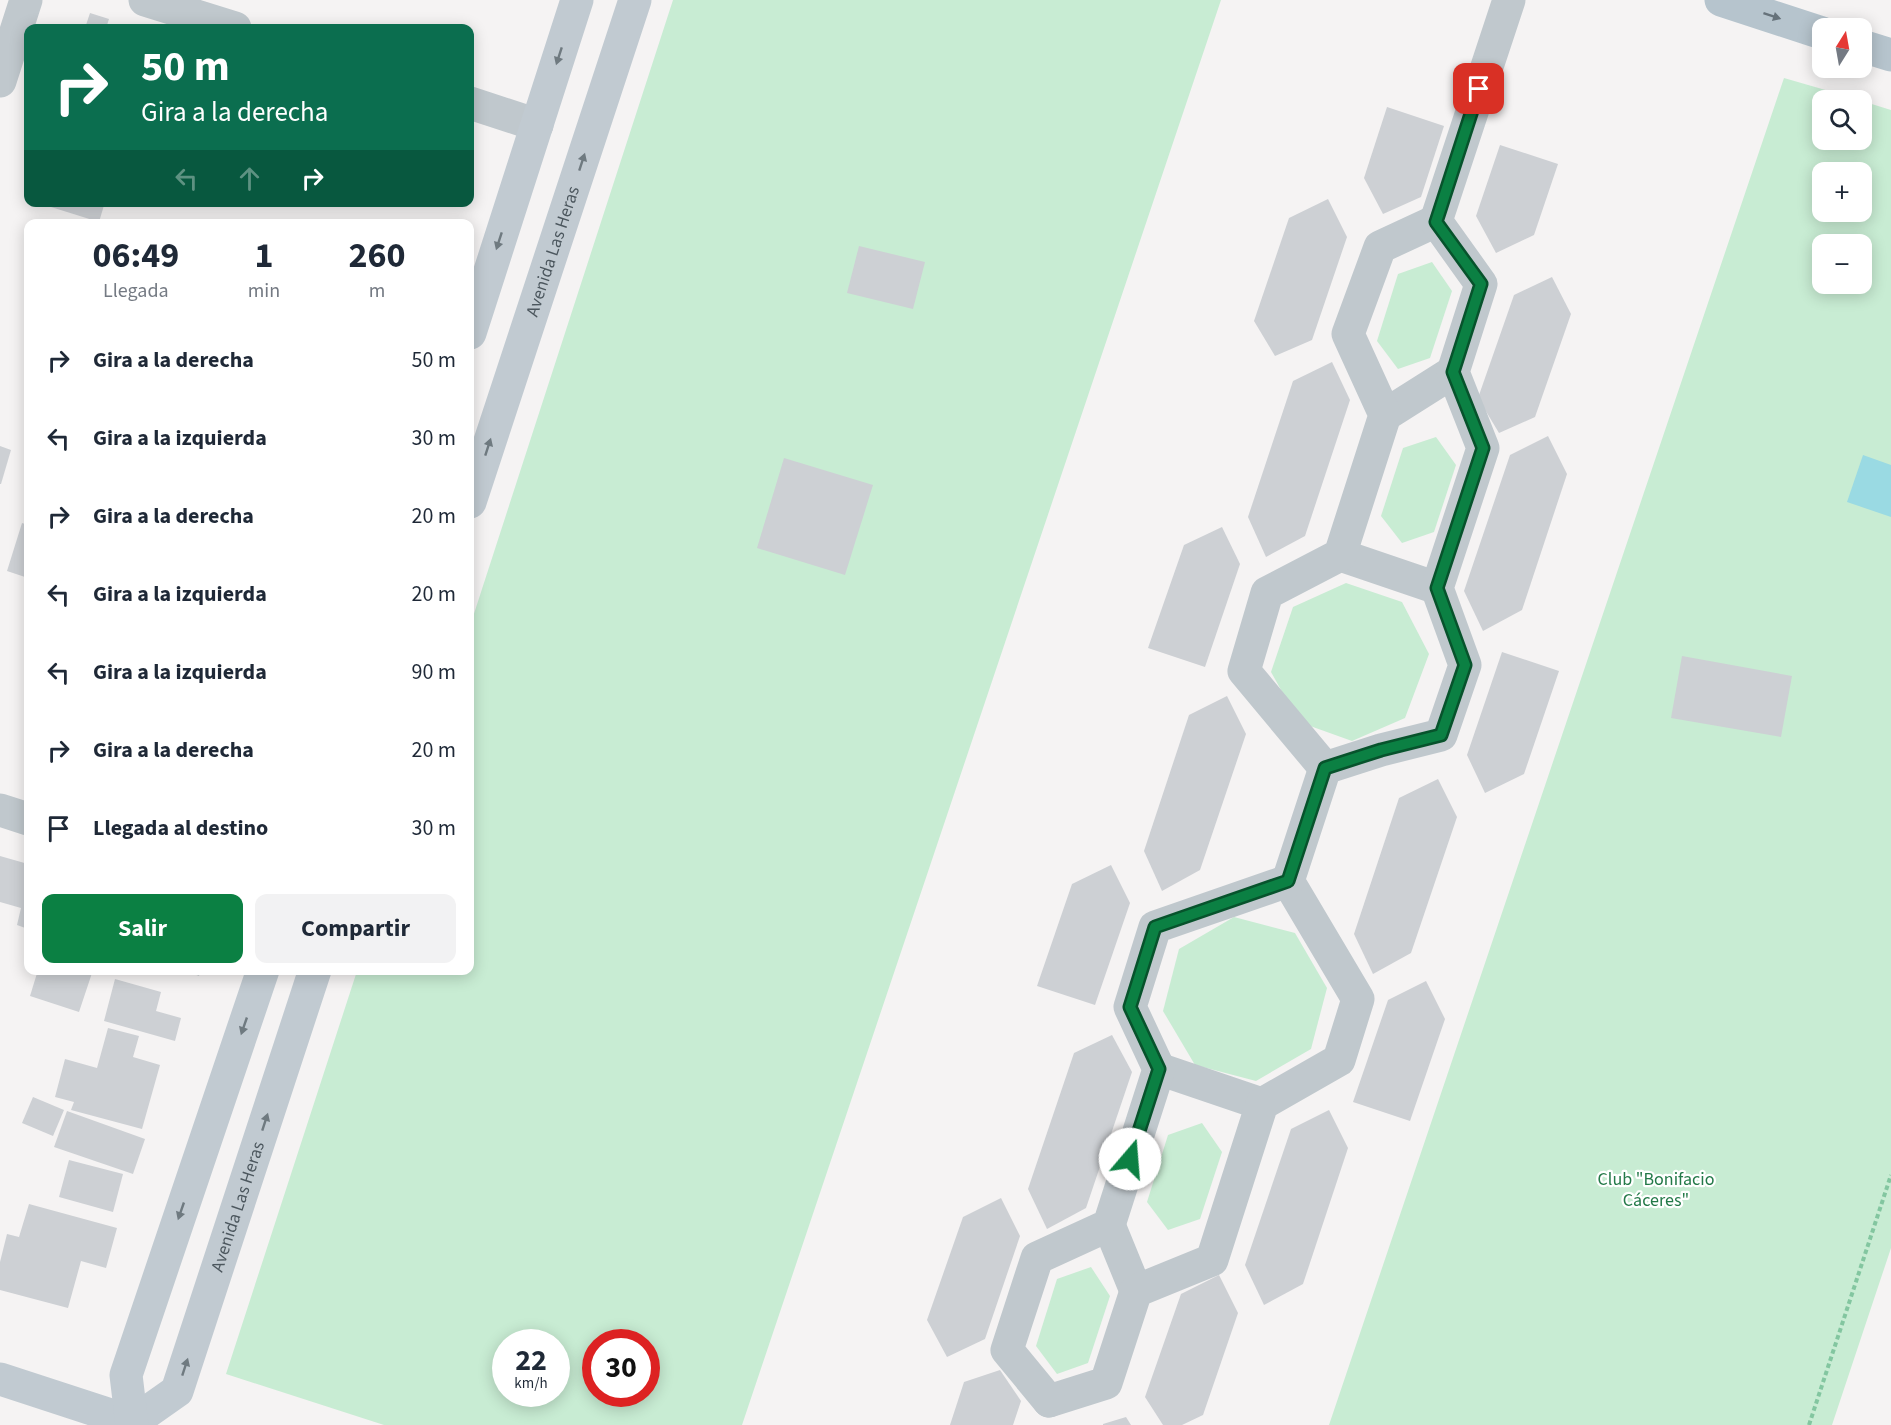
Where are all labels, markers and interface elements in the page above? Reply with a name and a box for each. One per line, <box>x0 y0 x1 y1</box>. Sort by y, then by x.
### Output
one-way arrow <box>1763 12 1781 22</box>
north arrow <box>1812 18 1872 78</box>
map controls <box>1812 18 1872 294</box>
text: 50 m <box>141 37 230 97</box>
one-way arrow <box>554 47 563 65</box>
icon: right <box>42 48 120 126</box>
pin <box>1453 63 1504 114</box>
icon: arrive <box>1462 72 1495 105</box>
button: search <box>1812 90 1872 150</box>
text: Gira a la derecha <box>141 93 328 132</box>
one-way arrow <box>577 153 587 171</box>
icon: left <box>170 162 203 195</box>
icon: ahead <box>233 162 266 195</box>
icon: right <box>296 162 329 195</box>
button: + <box>1812 162 1872 222</box>
street label: Avenida Las Heras <box>519 183 586 320</box>
text: 06:49 <box>92 230 179 281</box>
text: 1 <box>254 230 273 281</box>
text: 260 <box>349 230 406 281</box>
one-way arrow <box>494 232 503 250</box>
button: − <box>1812 234 1872 294</box>
text: Llegada <box>103 277 169 305</box>
text: min <box>248 277 280 305</box>
text: m <box>369 277 385 305</box>
icon: right <box>42 344 75 377</box>
text: Gira a la derecha <box>93 344 254 376</box>
text: 50 m <box>411 344 456 376</box>
icon: left <box>42 422 75 455</box>
text: Gira a la izquierda <box>93 422 267 454</box>
text: 30 m <box>411 422 456 454</box>
one-way arrow <box>484 438 493 456</box>
icon: right <box>42 500 75 533</box>
text: Gira a la derecha <box>93 500 254 532</box>
text: 20 m <box>411 500 456 532</box>
icon: left <box>42 578 75 611</box>
text: Gira a la izquierda <box>93 578 267 610</box>
text: 20 m <box>411 578 456 610</box>
icon: left <box>42 656 75 689</box>
text: Gira a la izquierda <box>93 656 267 688</box>
text: 90 m <box>411 656 456 688</box>
icon: right <box>42 734 75 767</box>
text: Gira a la derecha <box>93 734 254 766</box>
text: 20 m <box>411 734 456 766</box>
icon: arrive <box>42 812 75 845</box>
text: Llegada al destino <box>93 812 268 844</box>
text: 30 m <box>411 812 456 844</box>
button: Salir <box>42 894 243 963</box>
button: Compartir <box>255 894 456 963</box>
one-way arrow <box>238 1017 248 1035</box>
one-way arrow <box>261 1113 271 1131</box>
position arrow <box>1098 1127 1162 1191</box>
street label: Avenida Las Heras <box>204 1138 271 1275</box>
park label: Club "Bonifacio Cáceres" <box>1598 1167 1714 1213</box>
one-way arrow <box>176 1202 186 1220</box>
speed limit sign: 30 <box>582 1329 660 1407</box>
text: 22 <box>515 1339 547 1382</box>
one-way arrow <box>180 1358 190 1376</box>
text: km/h <box>514 1373 548 1394</box>

